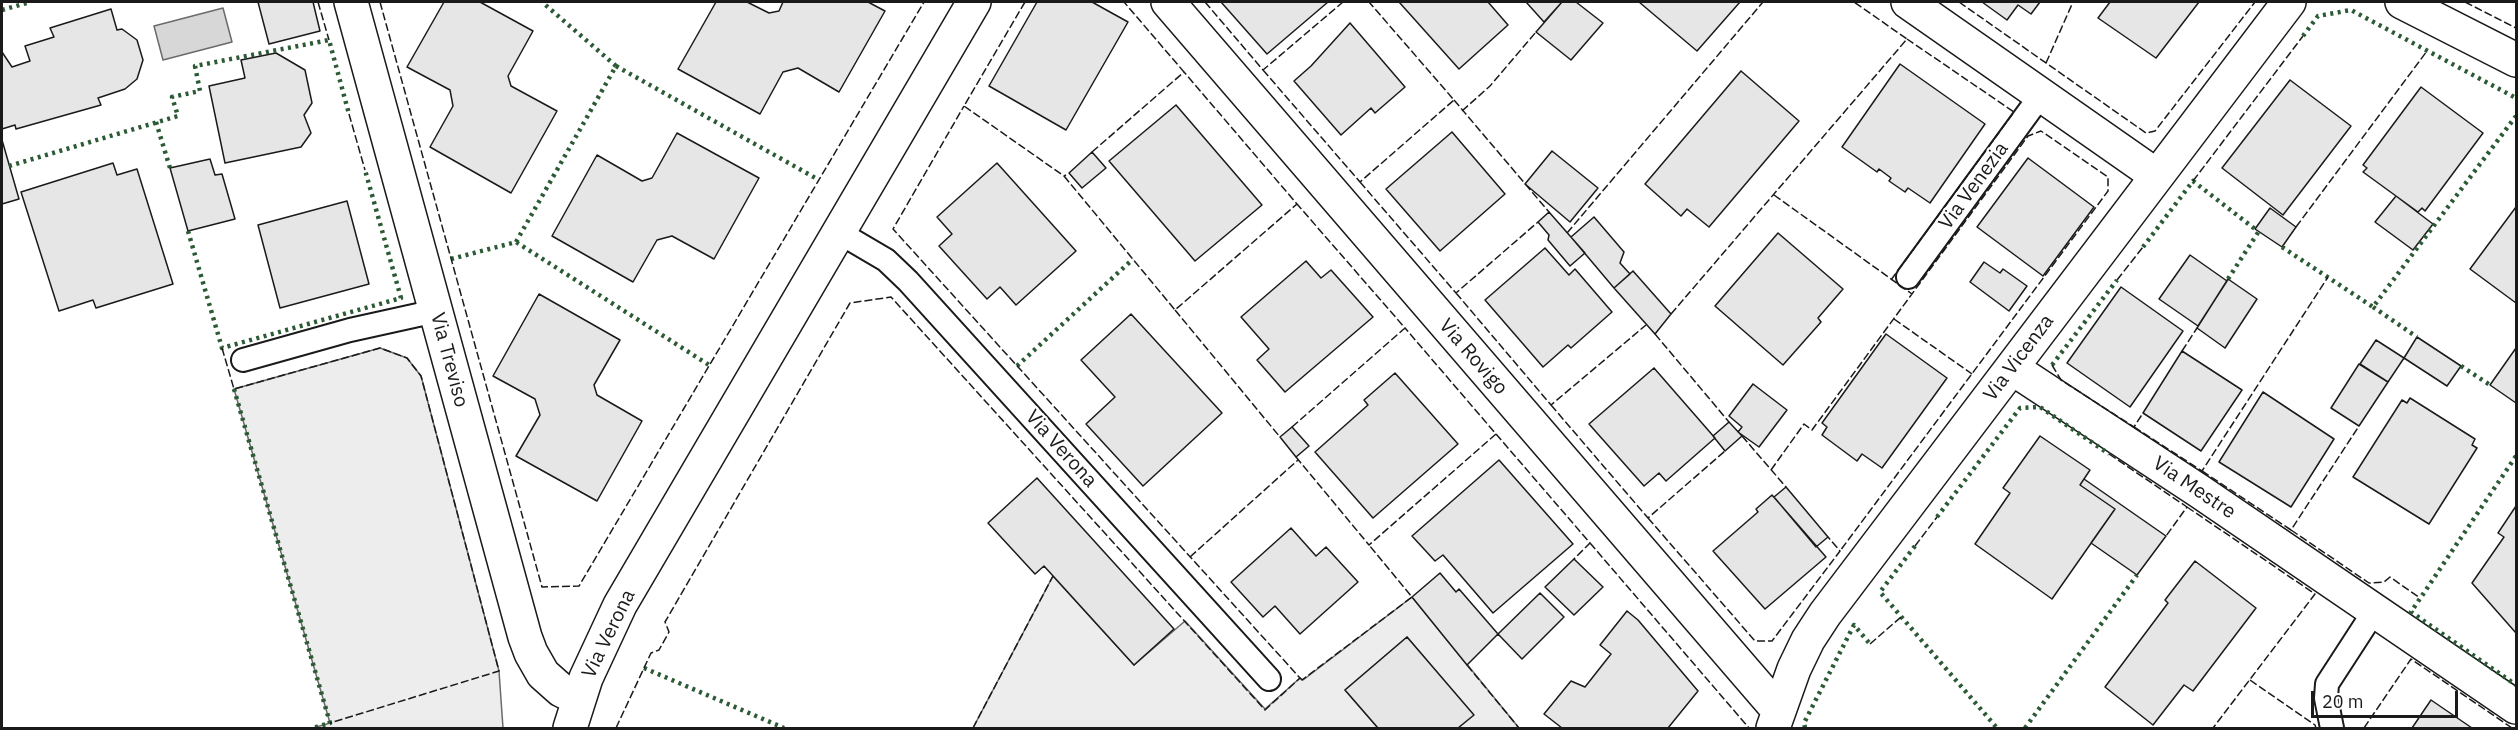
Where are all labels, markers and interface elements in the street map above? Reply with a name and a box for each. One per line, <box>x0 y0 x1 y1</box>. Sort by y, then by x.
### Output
street label: Via Venezia <box>1934 138 2014 234</box>
street label: Via Treviso <box>425 310 473 410</box>
street label: Via Vicenza <box>1979 310 2059 406</box>
street label: Via Rovigo <box>1434 314 1512 400</box>
street label: Via Verona <box>1020 405 1102 493</box>
street label: Via Mestre <box>2148 452 2240 524</box>
street label: Via Verona <box>577 586 641 682</box>
scale bar <box>2314 679 2461 717</box>
text: 20 m <box>2322 690 2364 713</box>

